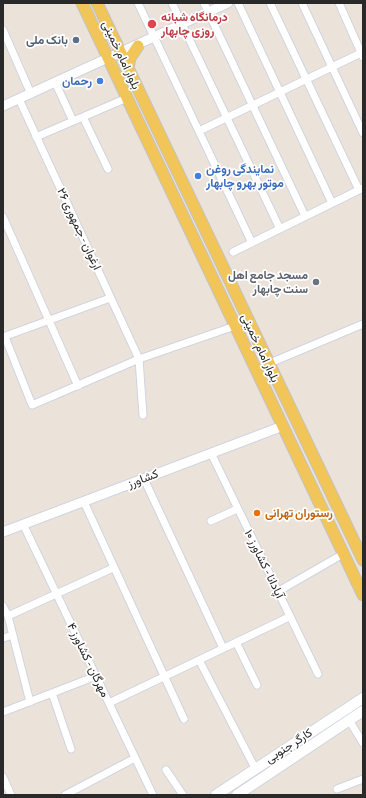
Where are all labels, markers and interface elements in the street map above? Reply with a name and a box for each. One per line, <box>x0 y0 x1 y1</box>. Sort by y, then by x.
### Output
place label: درمانگاه شبانه روزی چابهار <box>161 10 228 38</box>
street label: بلوار امام خمینی <box>99 18 143 92</box>
marker: درمانگاه شبانه روزی چابهار <box>146 18 158 30</box>
place label: بانک ملی <box>26 33 68 47</box>
marker: بانک ملی <box>71 35 81 45</box>
place label: رحمان <box>62 74 92 88</box>
marker: رحمان <box>95 76 105 86</box>
place label: نمایندگی روغن موتور بهرو چابهار <box>206 162 284 190</box>
marker: نمایندگی روغن موتور بهرو چابهار <box>193 171 203 181</box>
street label: ارغوان - جمهوری ۲۶ <box>54 186 104 272</box>
place label: مسجد جامع اهل سنت چابهار <box>228 268 308 296</box>
marker: مسجد جامع اهل سنت چابهار <box>311 277 321 287</box>
street label: بلوار امام خمینی <box>238 311 282 385</box>
street label: کشاورز <box>125 467 161 491</box>
place label: رستوران تهرانی <box>265 506 333 520</box>
marker: رستوران تهرانی <box>252 508 262 518</box>
street label: آپادانا - کشاورز ۱۰ <box>241 527 287 601</box>
street label: مهرگان - کشاورز ۴ <box>64 620 112 700</box>
street label: کارگر جنوبی <box>263 725 315 767</box>

